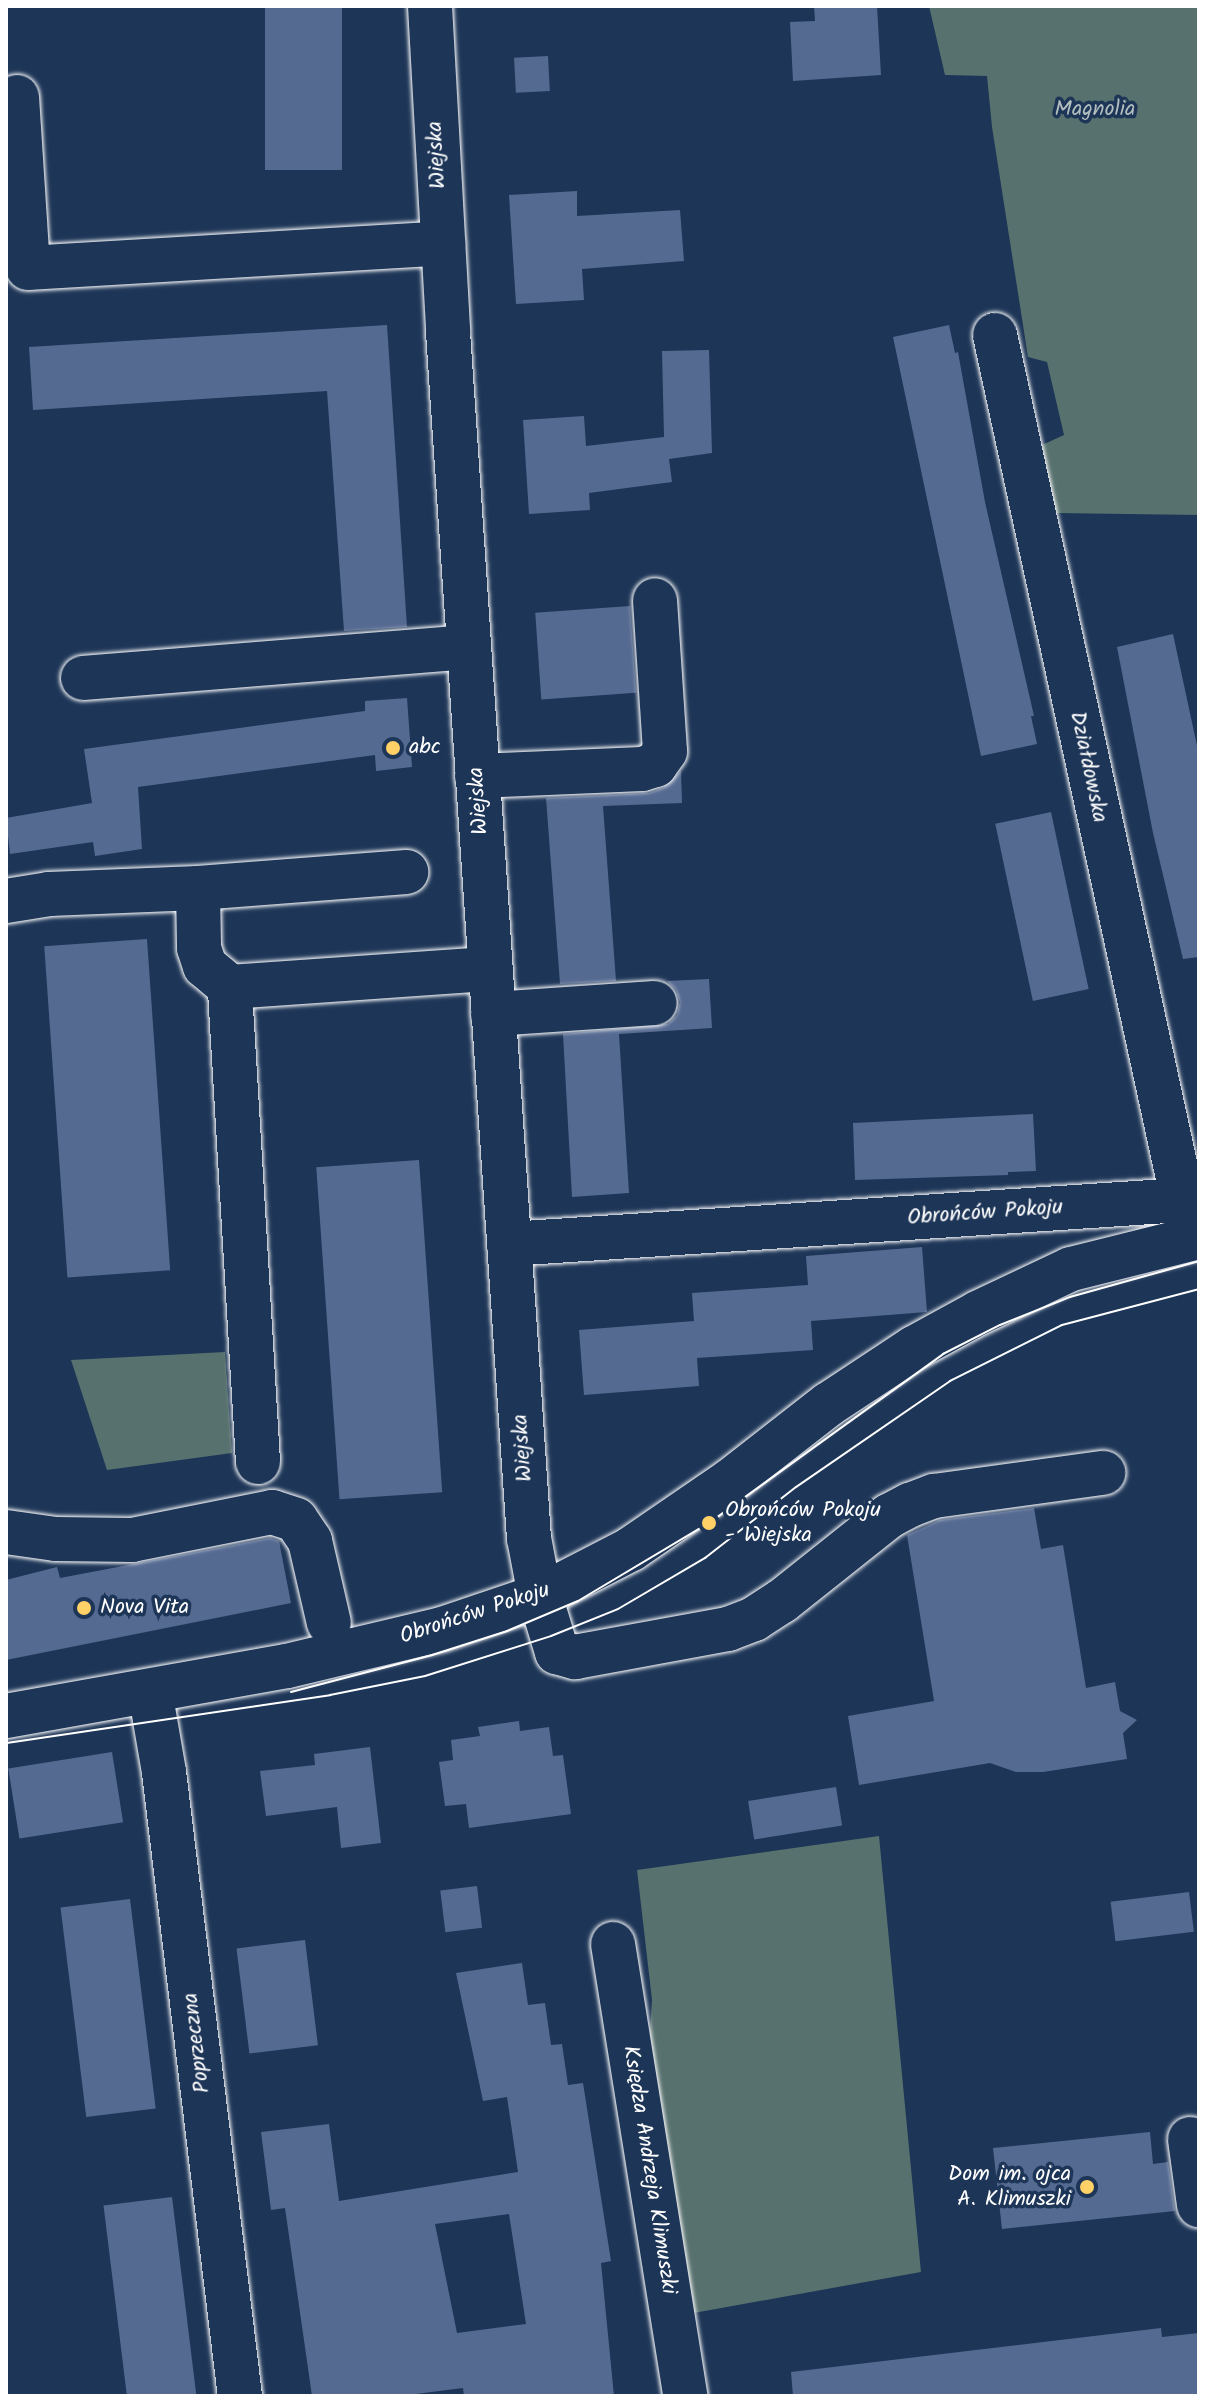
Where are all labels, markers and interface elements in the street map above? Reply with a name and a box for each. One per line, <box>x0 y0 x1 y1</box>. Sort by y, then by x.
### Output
park label: Magnolia <box>1055 97 1135 123</box>
street label: Wiejska <box>422 120 452 190</box>
street label: Działdowska <box>1063 709 1113 825</box>
place label: abc <box>409 735 441 761</box>
marker: abc <box>384 739 402 757</box>
street label: Wiejska <box>463 766 495 836</box>
street label: Obrońców Pokoju <box>906 1194 1064 1232</box>
street label: Wiejska <box>507 1413 539 1483</box>
place label: Obrońców Pokoju - Wiejska <box>725 1497 881 1548</box>
marker: Obrońców Pokoju - Wiejska <box>700 1514 718 1532</box>
street label: Obrońców Pokoju <box>397 1577 553 1651</box>
place label: Nova Vita <box>100 1595 189 1621</box>
marker: Nova Vita <box>75 1599 93 1617</box>
street label: Poprzeczna <box>178 1991 216 2095</box>
street label: Księdza Andrzeja Klimuszki <box>616 2044 682 2296</box>
place label: Dom im. ojca A. Klimuszki <box>948 2161 1071 2212</box>
marker: Dom im. ojca A. Klimuszki <box>1078 2178 1096 2196</box>

